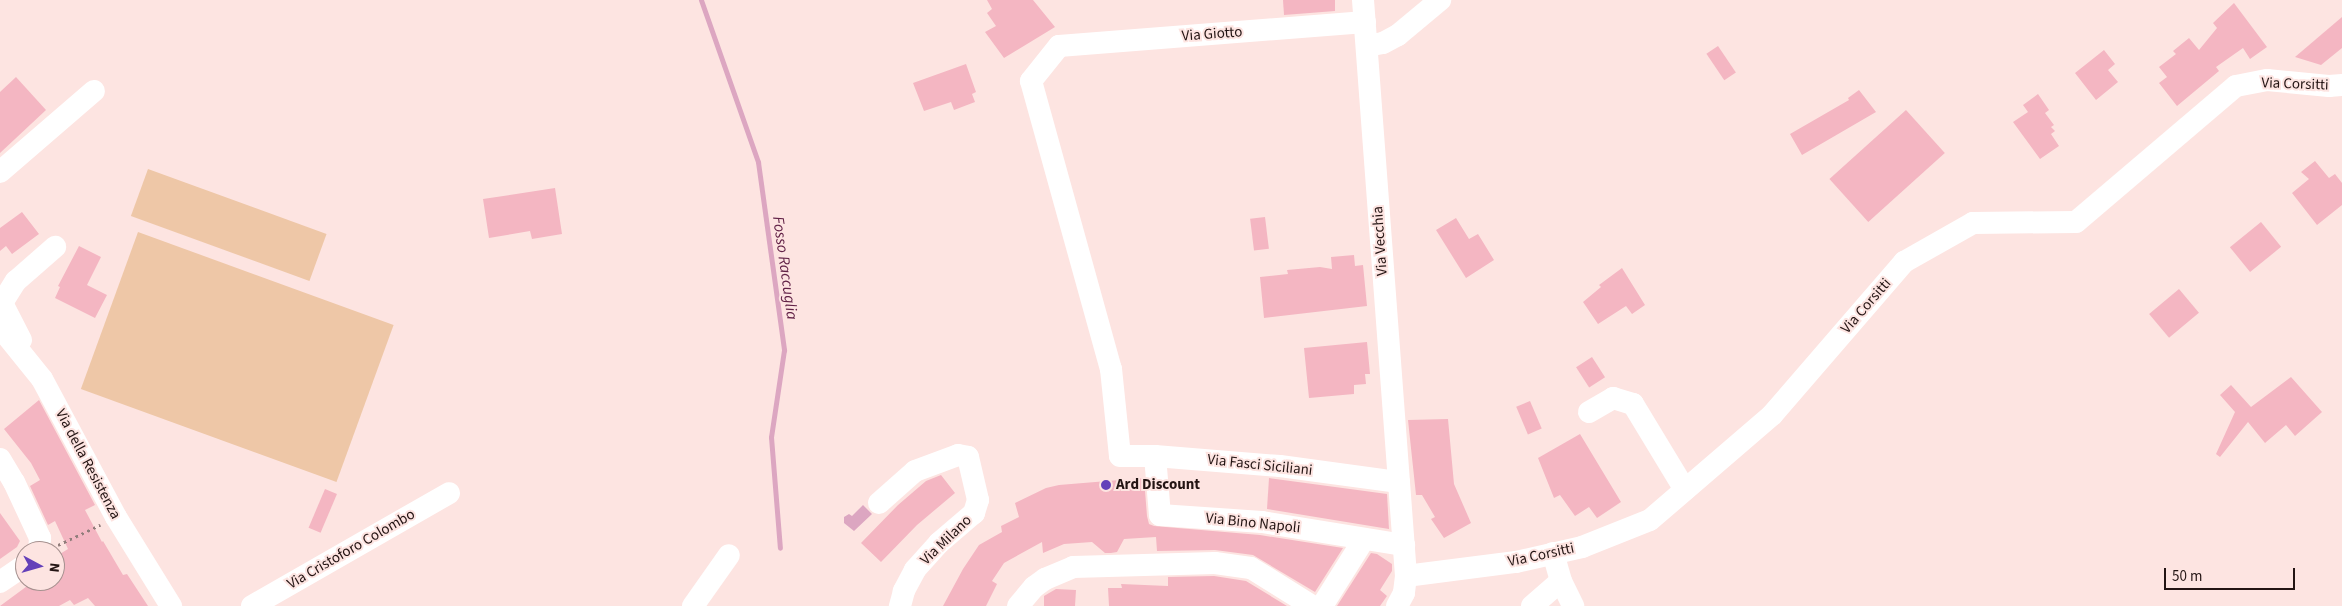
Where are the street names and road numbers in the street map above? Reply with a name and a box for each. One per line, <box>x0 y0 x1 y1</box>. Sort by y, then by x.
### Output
street label: Via Giotto <box>1181 23 1243 45</box>
street label: Via Corsitti <box>2261 74 2329 94</box>
street label: Via Vecchia <box>1369 206 1391 276</box>
street label: Via Corsitti <box>1837 275 1895 337</box>
street label: Via della Resistenza <box>51 406 125 522</box>
street label: Via Fasci Siciliani <box>1207 451 1313 479</box>
street label: Via Cristoforo Colombo <box>284 505 418 593</box>
street label: Via Bino Napoli <box>1205 509 1301 537</box>
street label: Via Milano <box>917 511 975 569</box>
street label: Via Corsitti <box>1506 539 1576 571</box>

